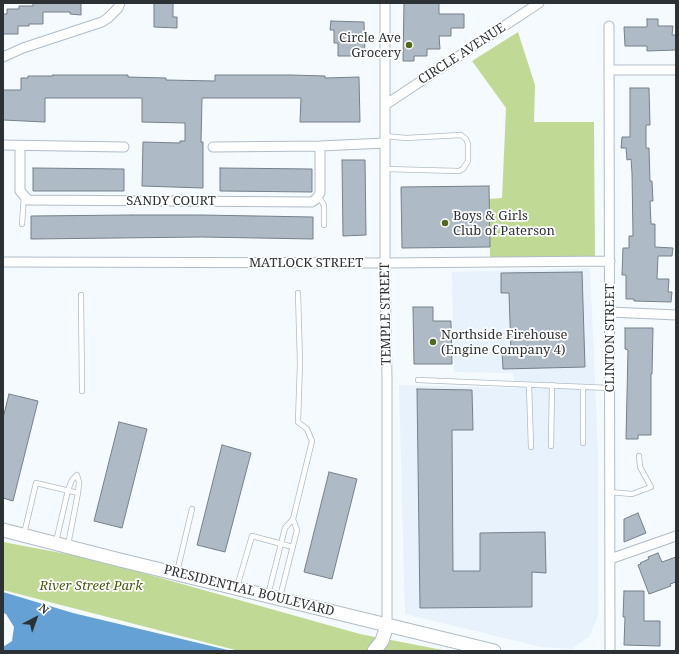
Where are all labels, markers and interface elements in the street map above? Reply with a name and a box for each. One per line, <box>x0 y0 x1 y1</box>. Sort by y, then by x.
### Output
street label: CIRCLE AVENUE <box>415 20 509 88</box>
place label: Circle Ave Grocery <box>339 30 401 61</box>
marker: Circle Ave Grocery <box>404 40 414 50</box>
street label: SANDY COURT <box>126 193 216 209</box>
place label: Boys & Girls Club of Paterson <box>453 208 555 239</box>
marker: Boys & Girls Club of Paterson <box>440 218 450 228</box>
street label: MATLOCK STREET <box>249 255 363 271</box>
street label: TEMPLE STREET <box>377 262 395 366</box>
street label: CLINTON STREET <box>602 284 618 392</box>
place label: Northside Firehouse (Engine Company 4) <box>441 327 567 358</box>
marker: Northside Firehouse (Engine Company 4) <box>428 337 438 347</box>
street label: PRESIDENTIAL BOULEVARD <box>162 562 336 620</box>
park label: River Street Park <box>39 578 143 594</box>
north arrow <box>16 598 56 638</box>
text: N <box>36 600 52 617</box>

